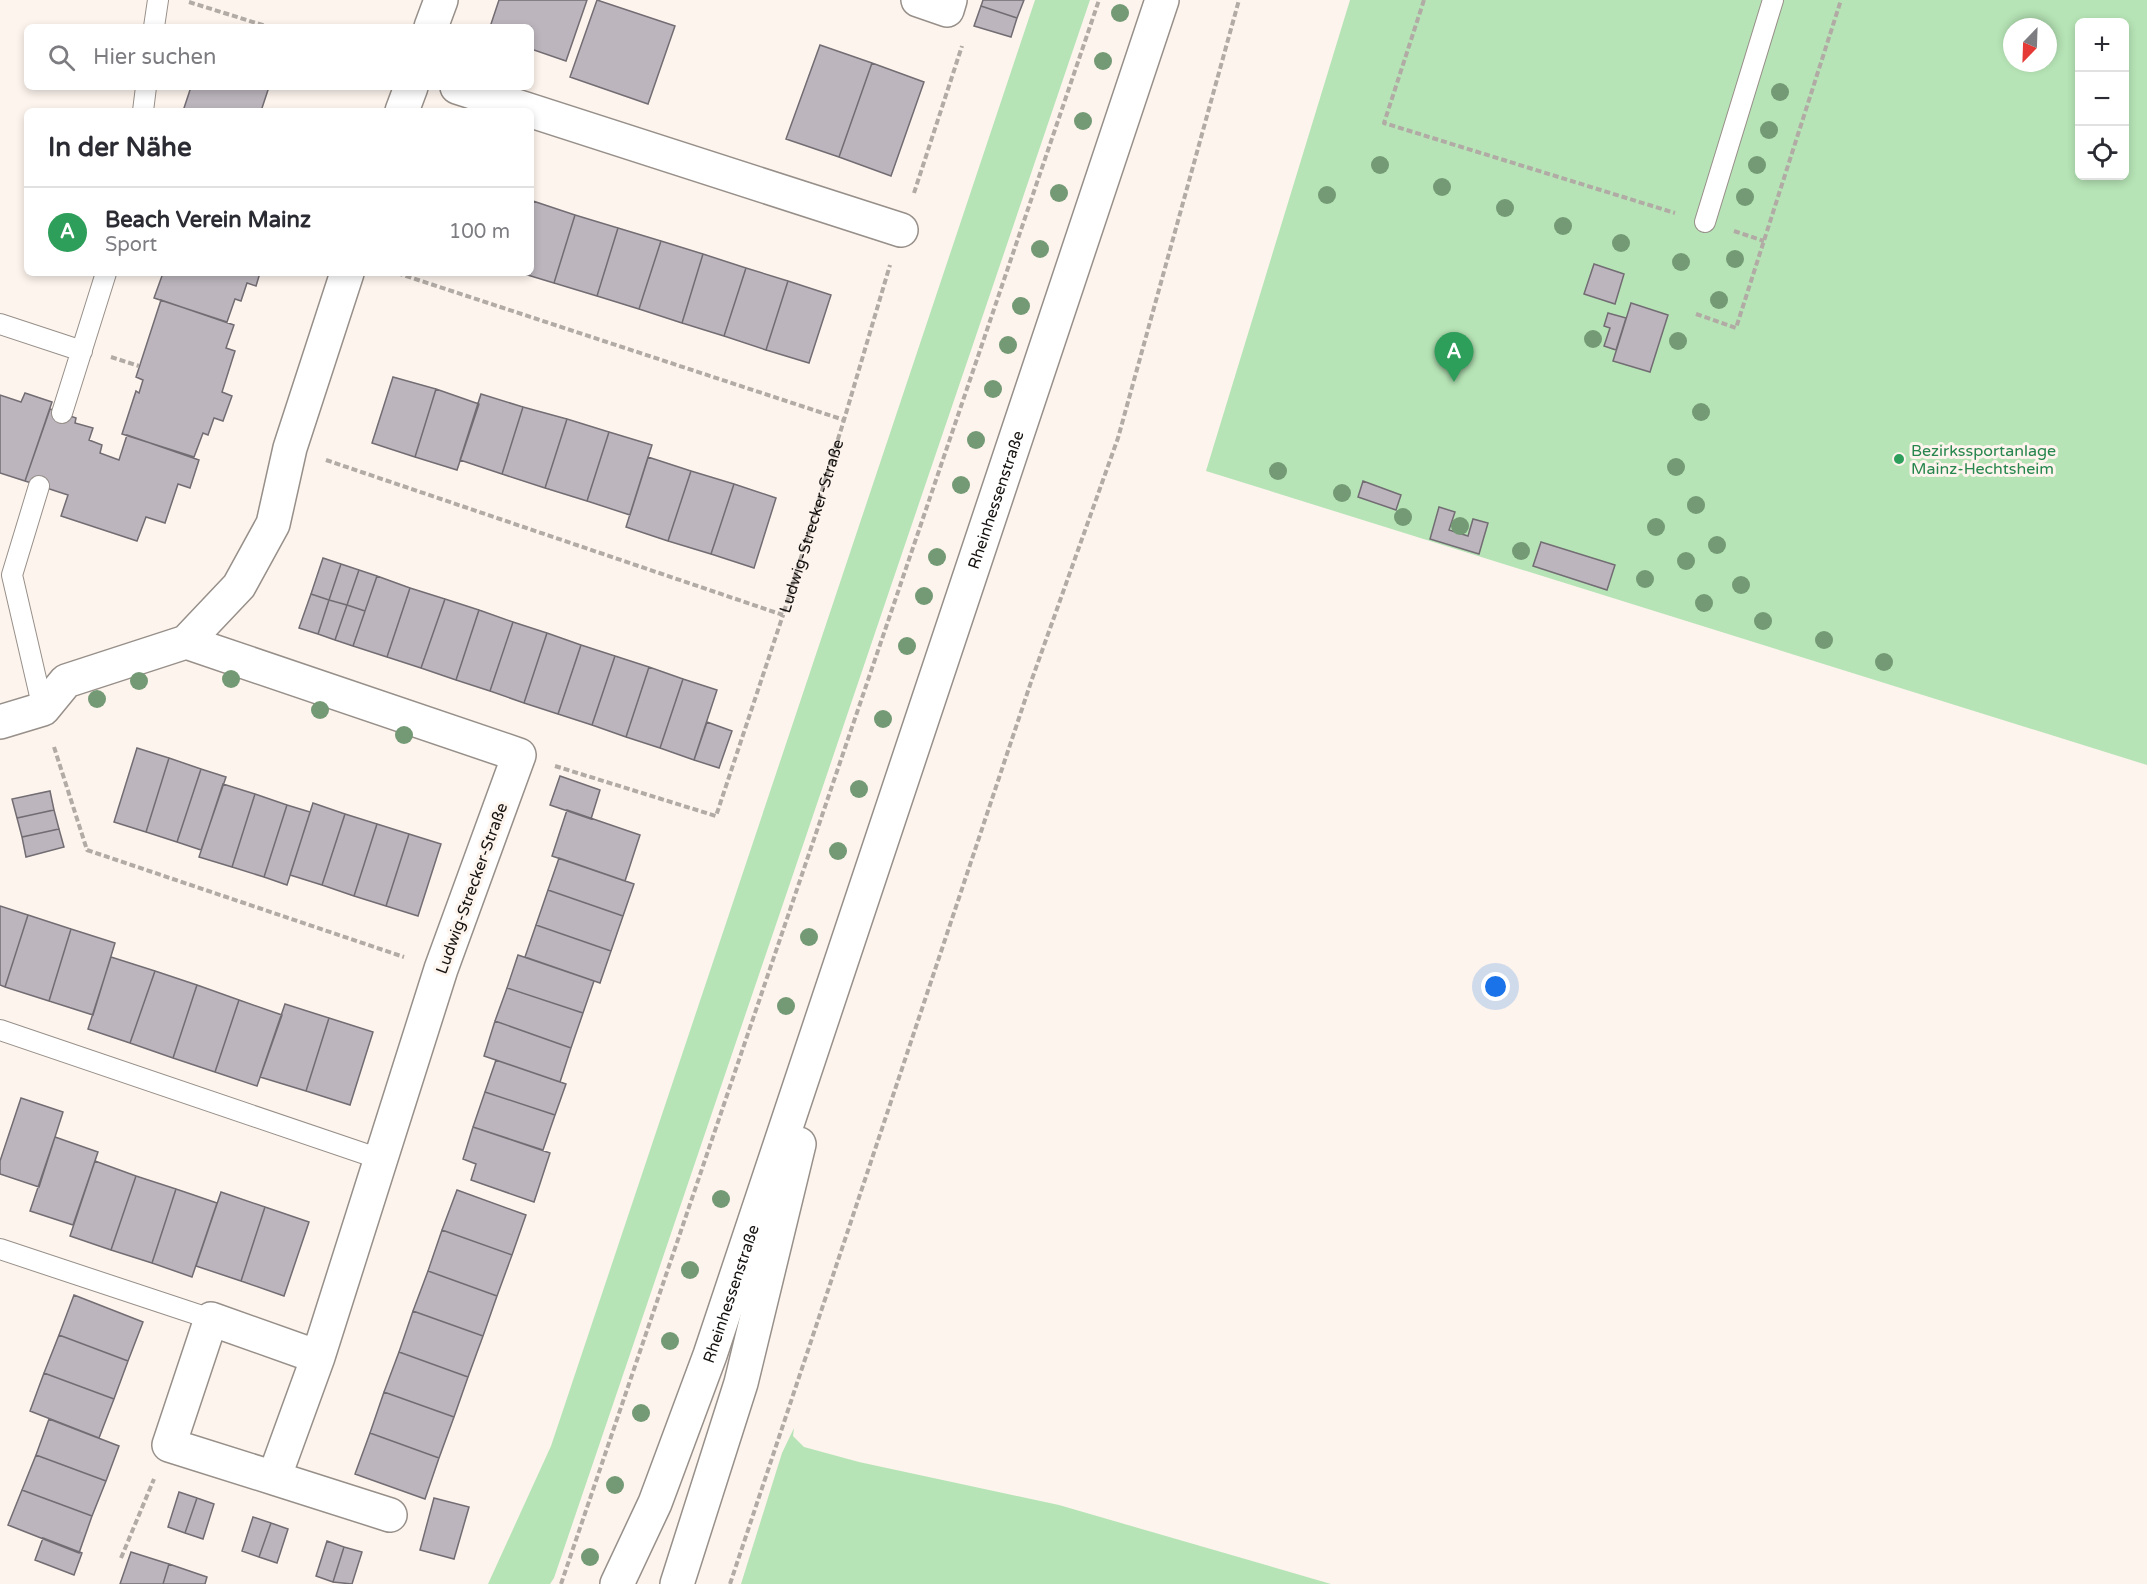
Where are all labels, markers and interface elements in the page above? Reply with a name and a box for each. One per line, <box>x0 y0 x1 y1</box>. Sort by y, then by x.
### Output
north arrow <box>2003 18 2057 72</box>
map controls <box>2075 18 2129 180</box>
button: + <box>2075 18 2129 72</box>
search box <box>24 24 534 90</box>
icon: search <box>45 41 78 74</box>
text: Hier suchen <box>93 44 216 70</box>
button: − <box>2075 72 2129 126</box>
button: locate <box>2075 126 2129 180</box>
text: In der Nähe <box>48 132 192 163</box>
text: Beach Verein Mainz <box>105 207 311 233</box>
text: A <box>60 220 75 244</box>
text: 100 m <box>449 220 510 244</box>
text: Sport <box>105 233 157 257</box>
pin: A <box>1434 332 1474 382</box>
street label: Rheinhessenstraße <box>964 428 1029 572</box>
street label: Ludwig-Strecker-Straße <box>775 437 848 615</box>
place label: Bezirkssportanlage Mainz-Hechtsheim <box>1911 441 2056 479</box>
marker: Bezirkssportanlage Mainz-Hechtsheim <box>1892 452 1906 466</box>
street label: Ludwig-Strecker-Straße <box>432 800 512 977</box>
your location <box>1481 972 1510 1001</box>
street label: Rheinhessenstraße <box>699 1222 764 1366</box>

